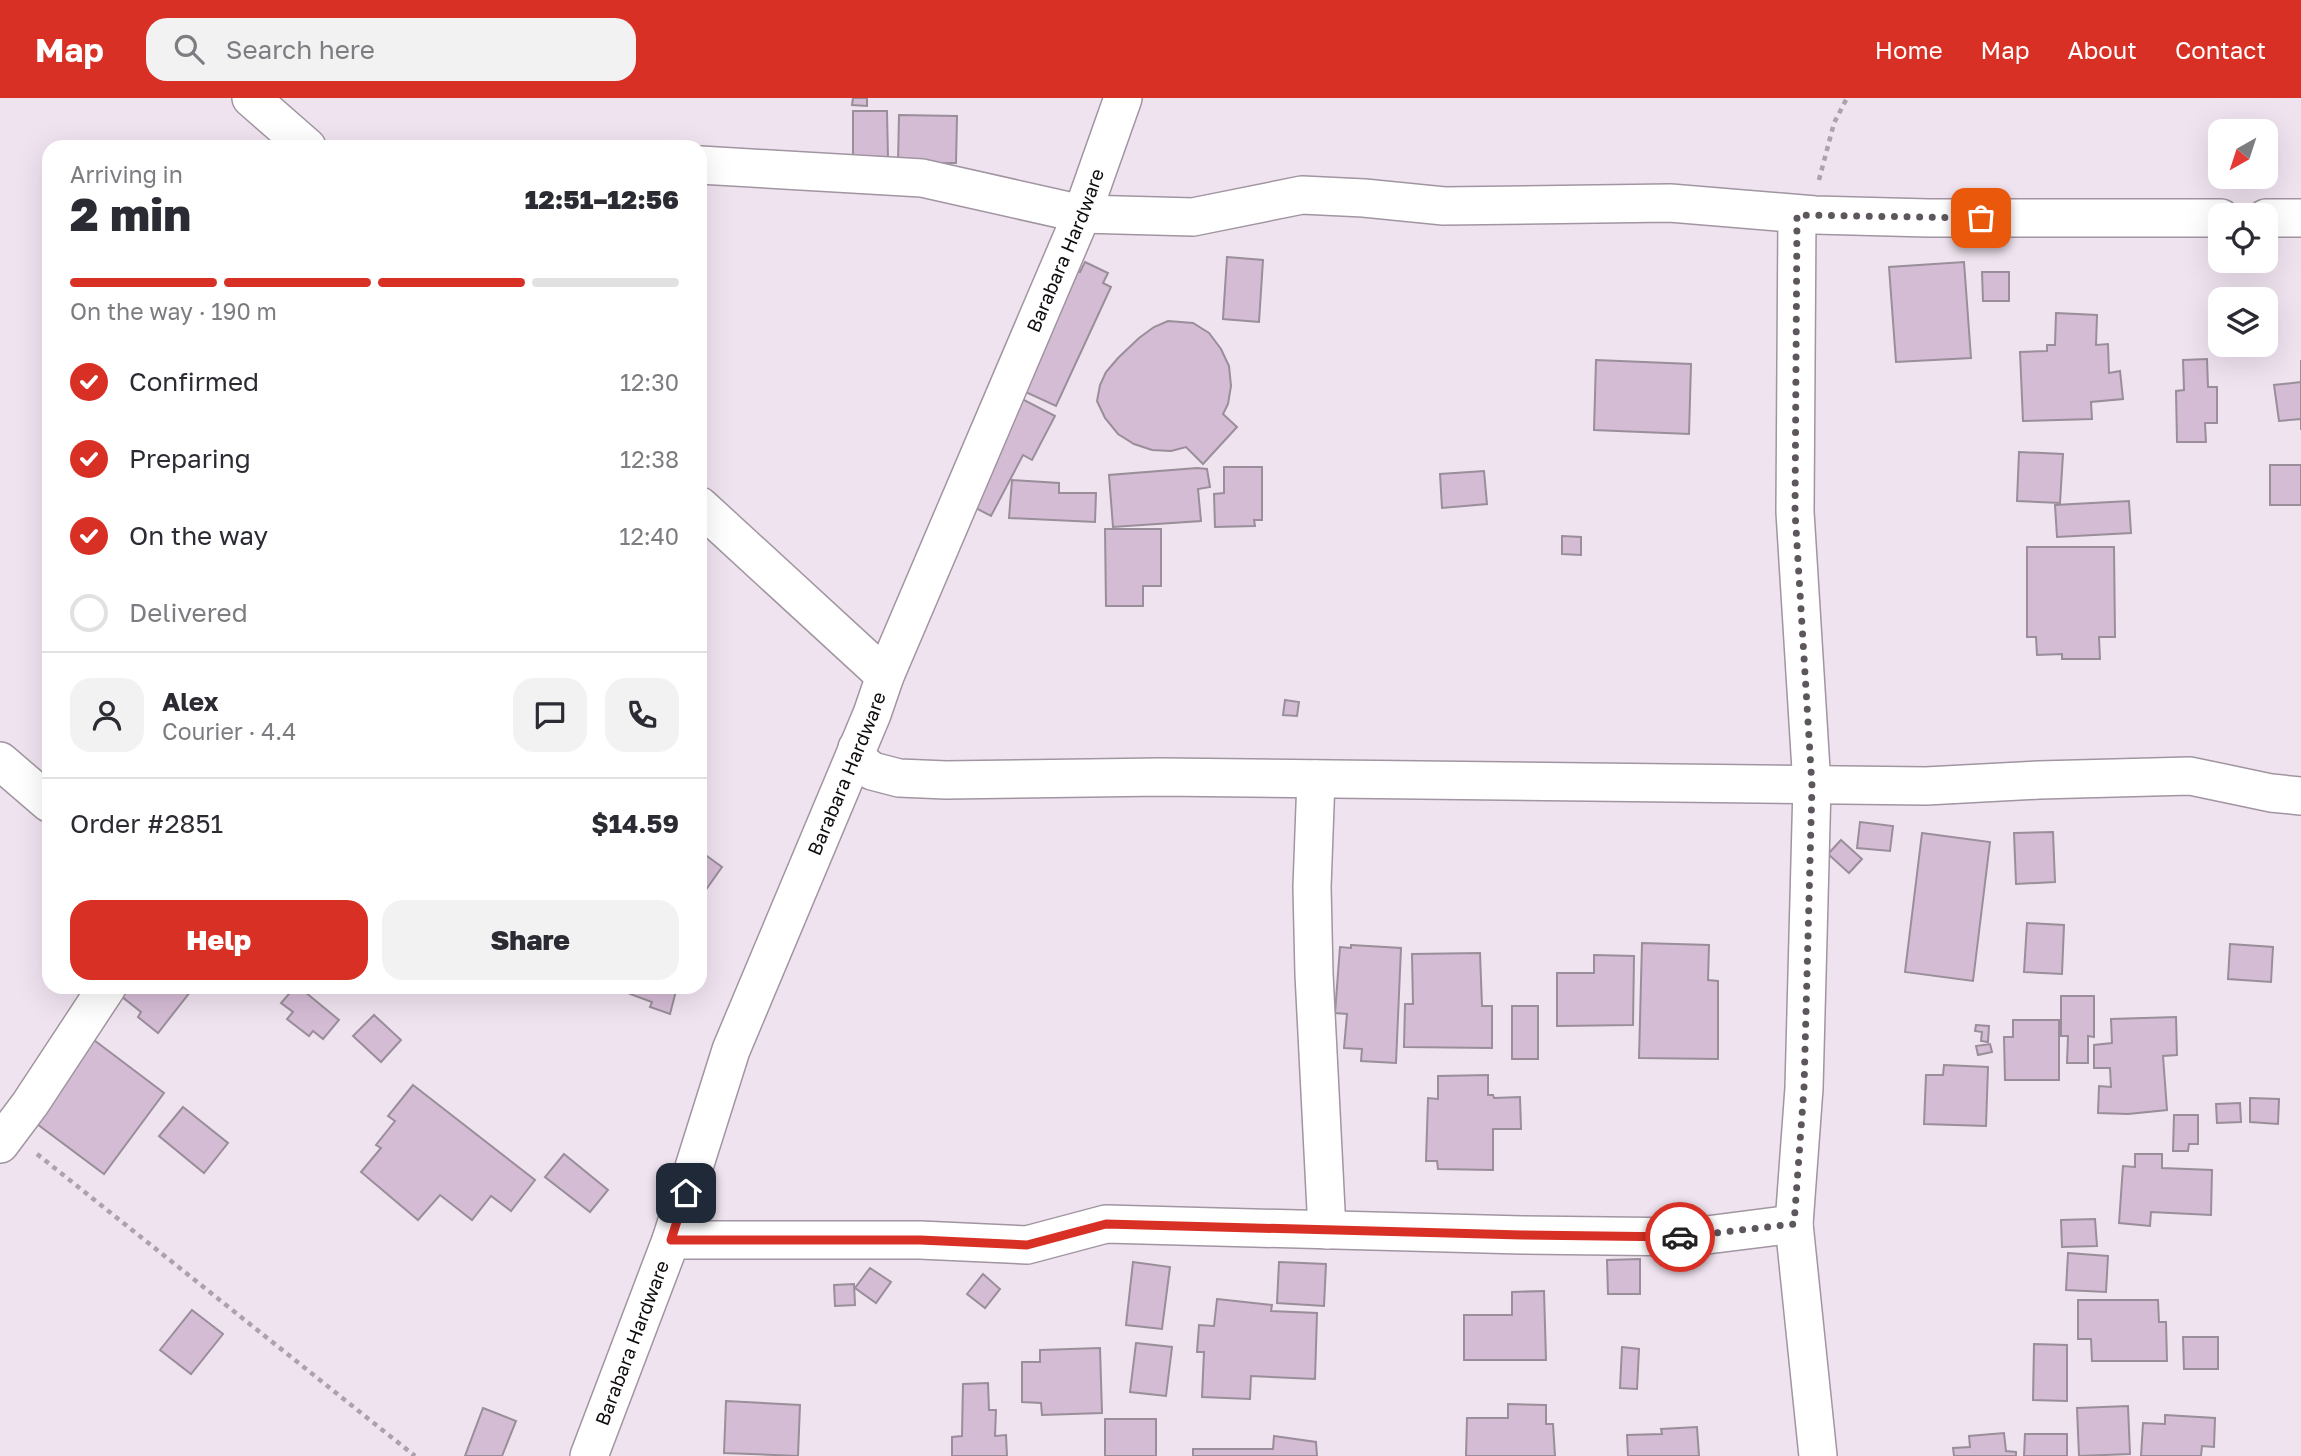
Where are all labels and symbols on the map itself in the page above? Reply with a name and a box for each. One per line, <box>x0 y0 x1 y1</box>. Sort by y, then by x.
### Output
north arrow <box>2208 119 2278 189</box>
street label: Barabara Hardware <box>1021 165 1108 336</box>
pin <box>1951 188 2011 248</box>
street label: Barabara Hardware <box>802 689 890 858</box>
pin <box>656 1163 716 1223</box>
courier <box>1645 1202 1715 1272</box>
street label: Barabara Hardware <box>590 1257 673 1428</box>

